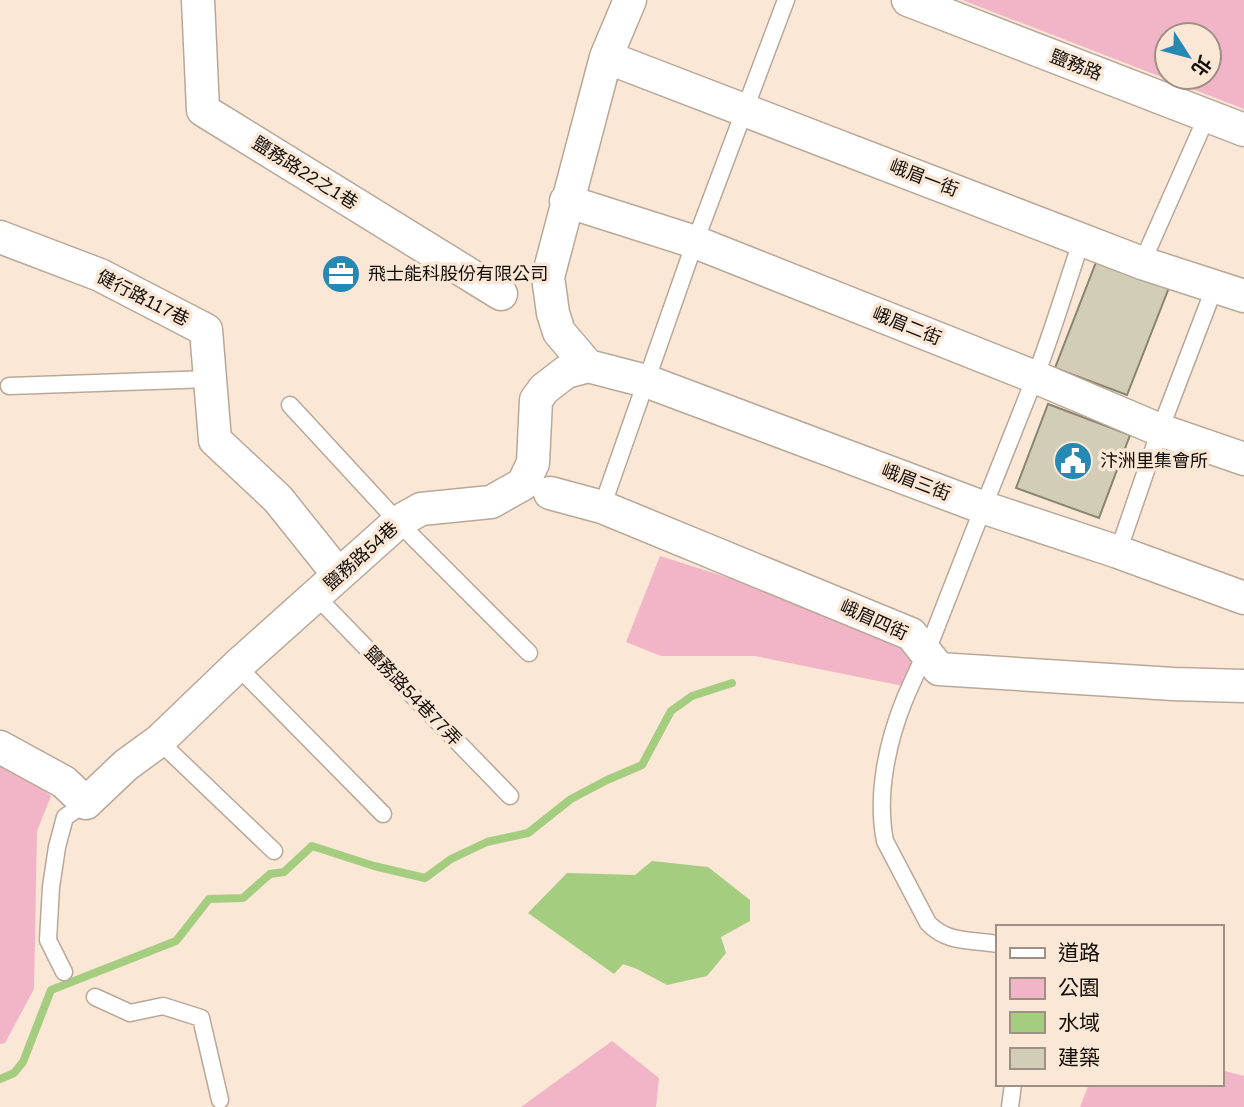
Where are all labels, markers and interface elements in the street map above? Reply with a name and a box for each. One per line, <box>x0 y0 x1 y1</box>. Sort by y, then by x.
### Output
north arrow <box>1153 21 1223 91</box>
street label: 鹽務路 <box>1047 46 1105 84</box>
text: 北 <box>1187 52 1215 80</box>
street label: 鹽務路22之1巷 <box>249 133 361 213</box>
street label: 峨眉一街 <box>887 156 961 200</box>
office icon: 飛士能科股份有限公司 <box>320 253 362 295</box>
place label: 飛士能科股份有限公司 <box>368 264 548 284</box>
street label: 健行路117巷 <box>94 266 192 330</box>
street label: 峨眉二街 <box>870 303 944 349</box>
public building icon: 汴洲里集會所 <box>1052 440 1094 482</box>
place label: 汴洲里集會所 <box>1100 451 1208 471</box>
street label: 峨眉三街 <box>879 460 953 504</box>
street label: 鹽務路54巷 <box>320 518 402 594</box>
street label: 峨眉四街 <box>837 596 911 644</box>
street label: 鹽務路54巷77弄 <box>361 642 465 750</box>
legend <box>996 925 1223 1086</box>
text: 道路 <box>1058 941 1100 964</box>
text: 公園 <box>1058 976 1100 999</box>
text: 水域 <box>1058 1011 1100 1034</box>
text: 建築 <box>1058 1046 1100 1069</box>

